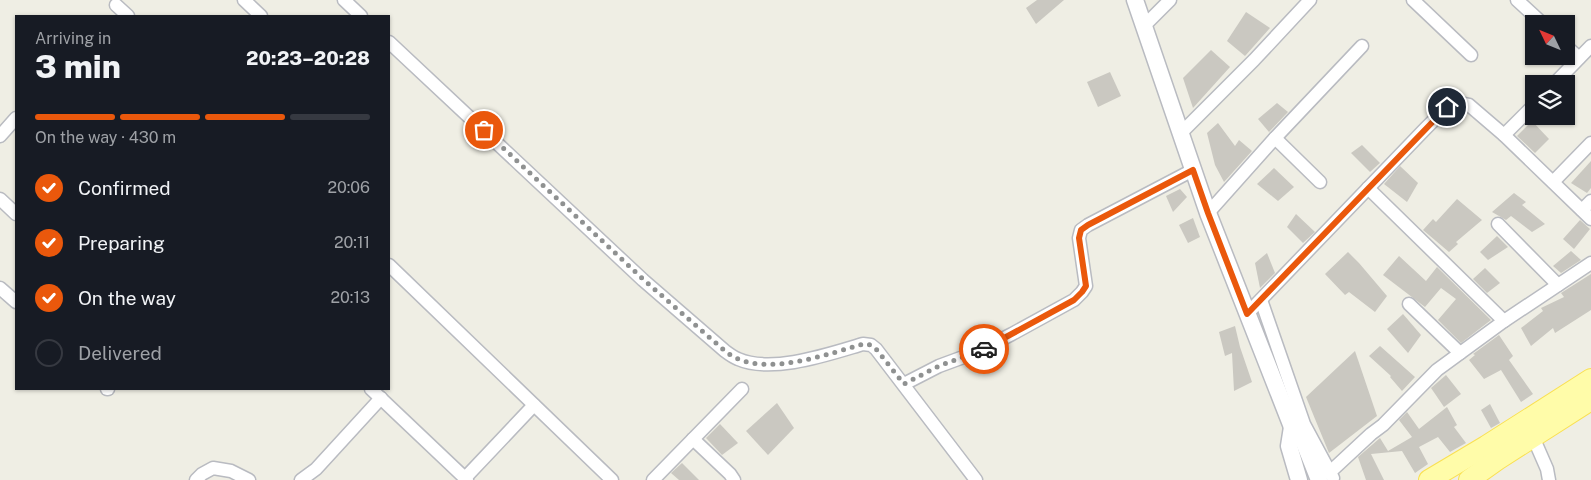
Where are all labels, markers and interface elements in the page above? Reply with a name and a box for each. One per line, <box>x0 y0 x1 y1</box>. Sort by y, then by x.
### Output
north arrow <box>1525 15 1575 65</box>
map controls <box>1525 15 1575 125</box>
text: Arriving in <box>35 29 111 48</box>
text: 20:23–20:28 <box>246 47 370 69</box>
text: 3 min <box>35 48 121 85</box>
button: layers <box>1525 75 1575 125</box>
pin <box>1426 86 1468 128</box>
icon: home <box>1433 93 1461 121</box>
pin <box>463 109 505 151</box>
icon: bag <box>470 116 498 144</box>
text: On the way · 430 m <box>35 128 176 147</box>
icon: check <box>35 174 63 202</box>
text: Confirmed <box>78 177 171 199</box>
text: 20:06 <box>327 178 370 197</box>
icon: check <box>35 229 63 257</box>
text: Preparing <box>78 232 165 254</box>
text: 20:11 <box>334 233 370 252</box>
icon: check <box>35 284 63 312</box>
text: On the way <box>78 287 176 309</box>
text: 20:13 <box>330 288 370 307</box>
courier <box>959 324 1009 374</box>
icon: car <box>970 335 998 363</box>
text: Delivered <box>78 342 162 364</box>

